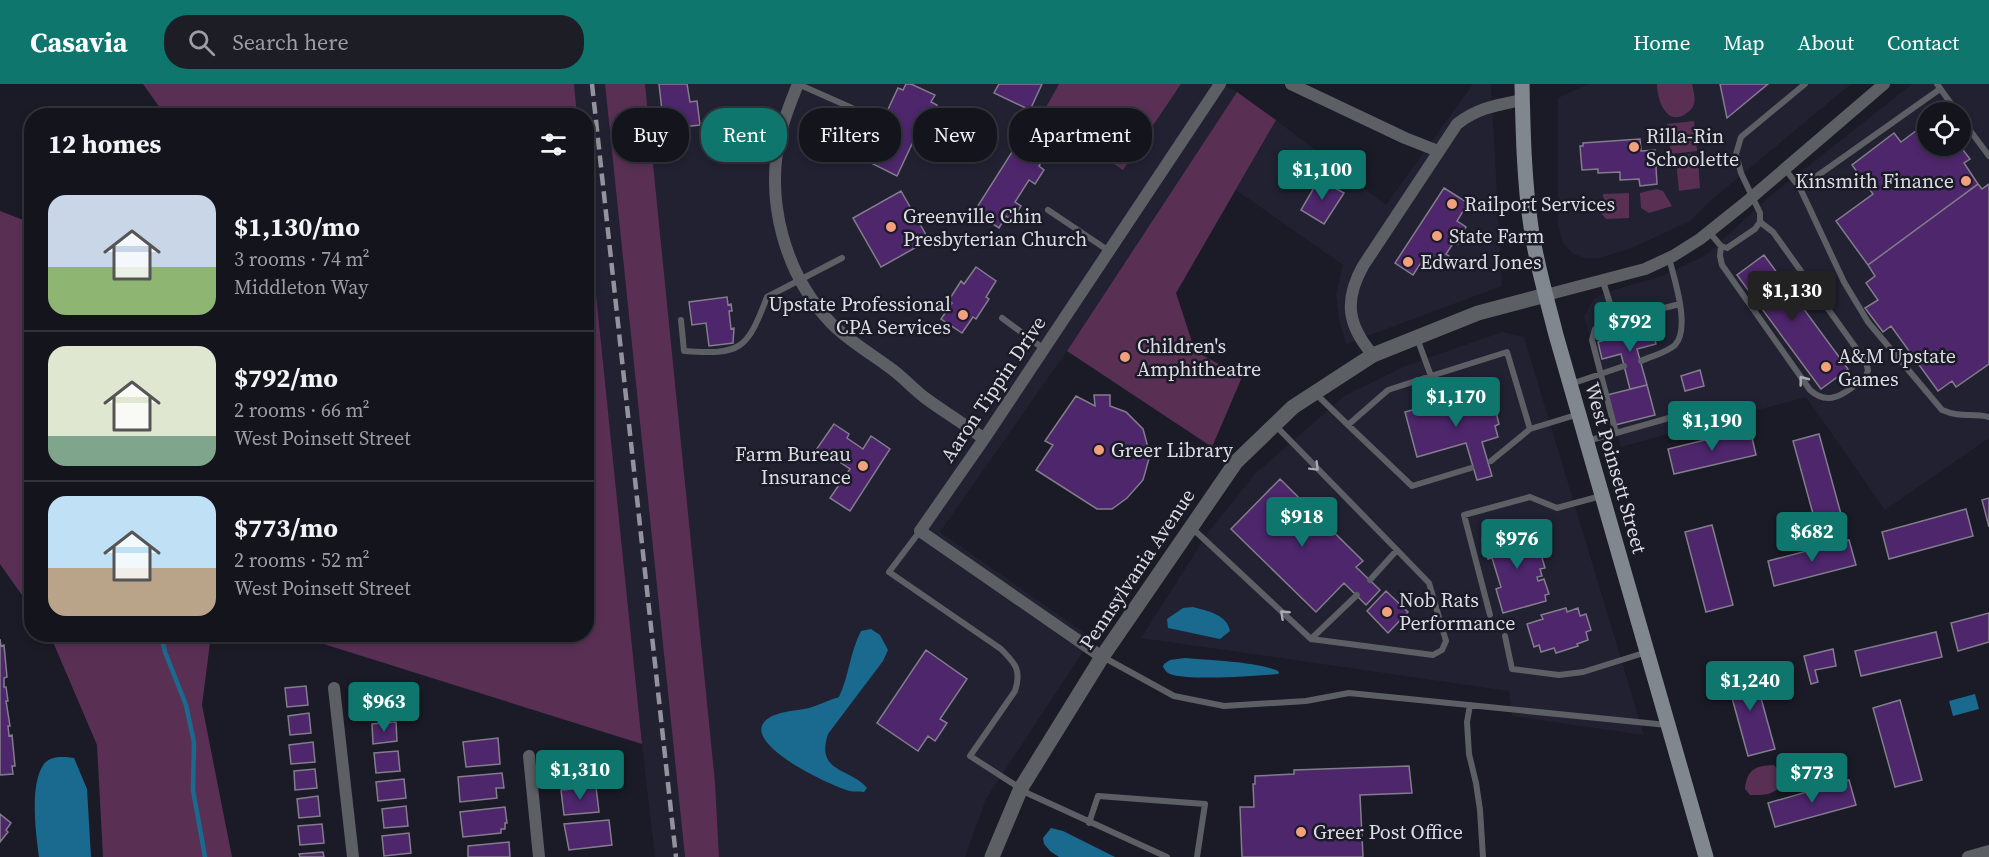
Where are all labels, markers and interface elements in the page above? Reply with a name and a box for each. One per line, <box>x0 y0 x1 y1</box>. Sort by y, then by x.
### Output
search box <box>164 15 584 69</box>
text: Casavia <box>30 23 128 61</box>
icon: search <box>185 26 218 59</box>
text: Search here <box>233 27 349 57</box>
text: Home <box>1633 28 1691 57</box>
text: Map <box>1724 28 1765 57</box>
text: About <box>1798 28 1854 57</box>
text: Contact <box>1887 28 1959 57</box>
map controls <box>1917 102 1971 156</box>
button: locate <box>1917 102 1971 156</box>
chip: Buy <box>612 108 689 162</box>
chip: Rent <box>701 108 787 162</box>
chip: Filters <box>799 108 901 162</box>
chip: New <box>913 108 997 162</box>
chip: Apartment <box>1009 108 1152 162</box>
place label: Rilla-Rin Schoolette <box>1646 122 1739 173</box>
text: 12 homes <box>48 126 161 162</box>
icon: filters <box>537 128 570 161</box>
marker: Rilla-Rin Schoolette <box>1627 140 1641 154</box>
pin: $1,100 <box>1273 150 1371 201</box>
text: $1,100 <box>1292 155 1352 183</box>
place label: Kinsmith Finance <box>1795 167 1954 195</box>
marker: Kinsmith Finance <box>1959 174 1973 188</box>
place label: Railport Services <box>1464 190 1615 218</box>
marker: Railport Services <box>1445 197 1459 211</box>
place label: Greenville Chin Presbyterian Church <box>903 202 1087 253</box>
text: $1,130/mo <box>234 209 360 245</box>
icon: home <box>96 219 168 291</box>
marker: Greenville Chin Presbyterian Church <box>884 220 898 234</box>
place label: State Farm <box>1449 222 1544 250</box>
marker: State Farm <box>1430 229 1444 243</box>
text: 3 rooms · 74 m² <box>234 245 370 273</box>
place label: Edward Jones <box>1420 248 1542 276</box>
marker: Edward Jones <box>1401 255 1415 269</box>
pin: $1,130 <box>1743 271 1841 322</box>
text: Middleton Way <box>234 273 369 301</box>
text: $1,130 <box>1762 276 1822 304</box>
place label: Upstate Professional CPA Services <box>769 290 951 341</box>
pin: $792 <box>1594 302 1666 353</box>
text: $792 <box>1608 307 1652 335</box>
marker: Upstate Professional CPA Services <box>956 308 970 322</box>
street label: Aaron Tippin Drive <box>934 310 1052 468</box>
place label: Children's Amphitheatre <box>1137 332 1261 383</box>
place label: A&M Upstate Games <box>1838 342 1956 393</box>
marker: Children's Amphitheatre <box>1118 350 1132 364</box>
text: $792/mo <box>234 360 338 396</box>
marker: A&M Upstate Games <box>1819 360 1833 374</box>
icon: home <box>96 370 168 442</box>
one-way arrow <box>1799 376 1810 387</box>
pin: $1,170 <box>1407 377 1505 428</box>
street label: West Poinsett Street <box>1578 379 1654 557</box>
text: $1,170 <box>1426 382 1486 410</box>
text: 2 rooms · 66 m² <box>234 396 370 424</box>
pin: $1,190 <box>1663 401 1761 452</box>
text: $1,190 <box>1682 406 1742 434</box>
text: West Poinsett Street <box>234 424 411 452</box>
place label: Greer Library <box>1111 436 1234 464</box>
place label: Farm Bureau Insurance <box>735 440 851 491</box>
marker: Greer Library <box>1092 443 1106 457</box>
marker: Farm Bureau Insurance <box>856 459 870 473</box>
one-way arrow <box>1308 459 1319 470</box>
street label: Pennsylvania Avenue <box>1073 483 1201 655</box>
pin: $918 <box>1266 497 1338 548</box>
text: $918 <box>1280 502 1324 530</box>
text: $773/mo <box>234 510 338 546</box>
pin: $682 <box>1776 512 1848 563</box>
text: $682 <box>1790 517 1834 545</box>
pin: $976 <box>1481 519 1553 570</box>
icon: home <box>96 520 168 592</box>
text: $976 <box>1495 524 1539 552</box>
text: 2 rooms · 52 m² <box>234 546 370 574</box>
text: West Poinsett Street <box>234 574 411 602</box>
place label: Nob Rats Performance <box>1399 586 1515 637</box>
marker: Nob Rats Performance <box>1380 605 1394 619</box>
one-way arrow <box>1280 610 1291 621</box>
pin: $1,240 <box>1701 661 1799 712</box>
text: $1,240 <box>1720 666 1780 694</box>
pin: $963 <box>348 682 420 733</box>
text: $963 <box>362 687 406 715</box>
pin: $1,310 <box>531 750 629 801</box>
pin: $773 <box>1776 753 1848 804</box>
text: $1,310 <box>550 755 610 783</box>
text: $773 <box>1790 758 1834 786</box>
place label: Greer Post Office <box>1313 818 1463 846</box>
marker: Greer Post Office <box>1294 825 1308 839</box>

